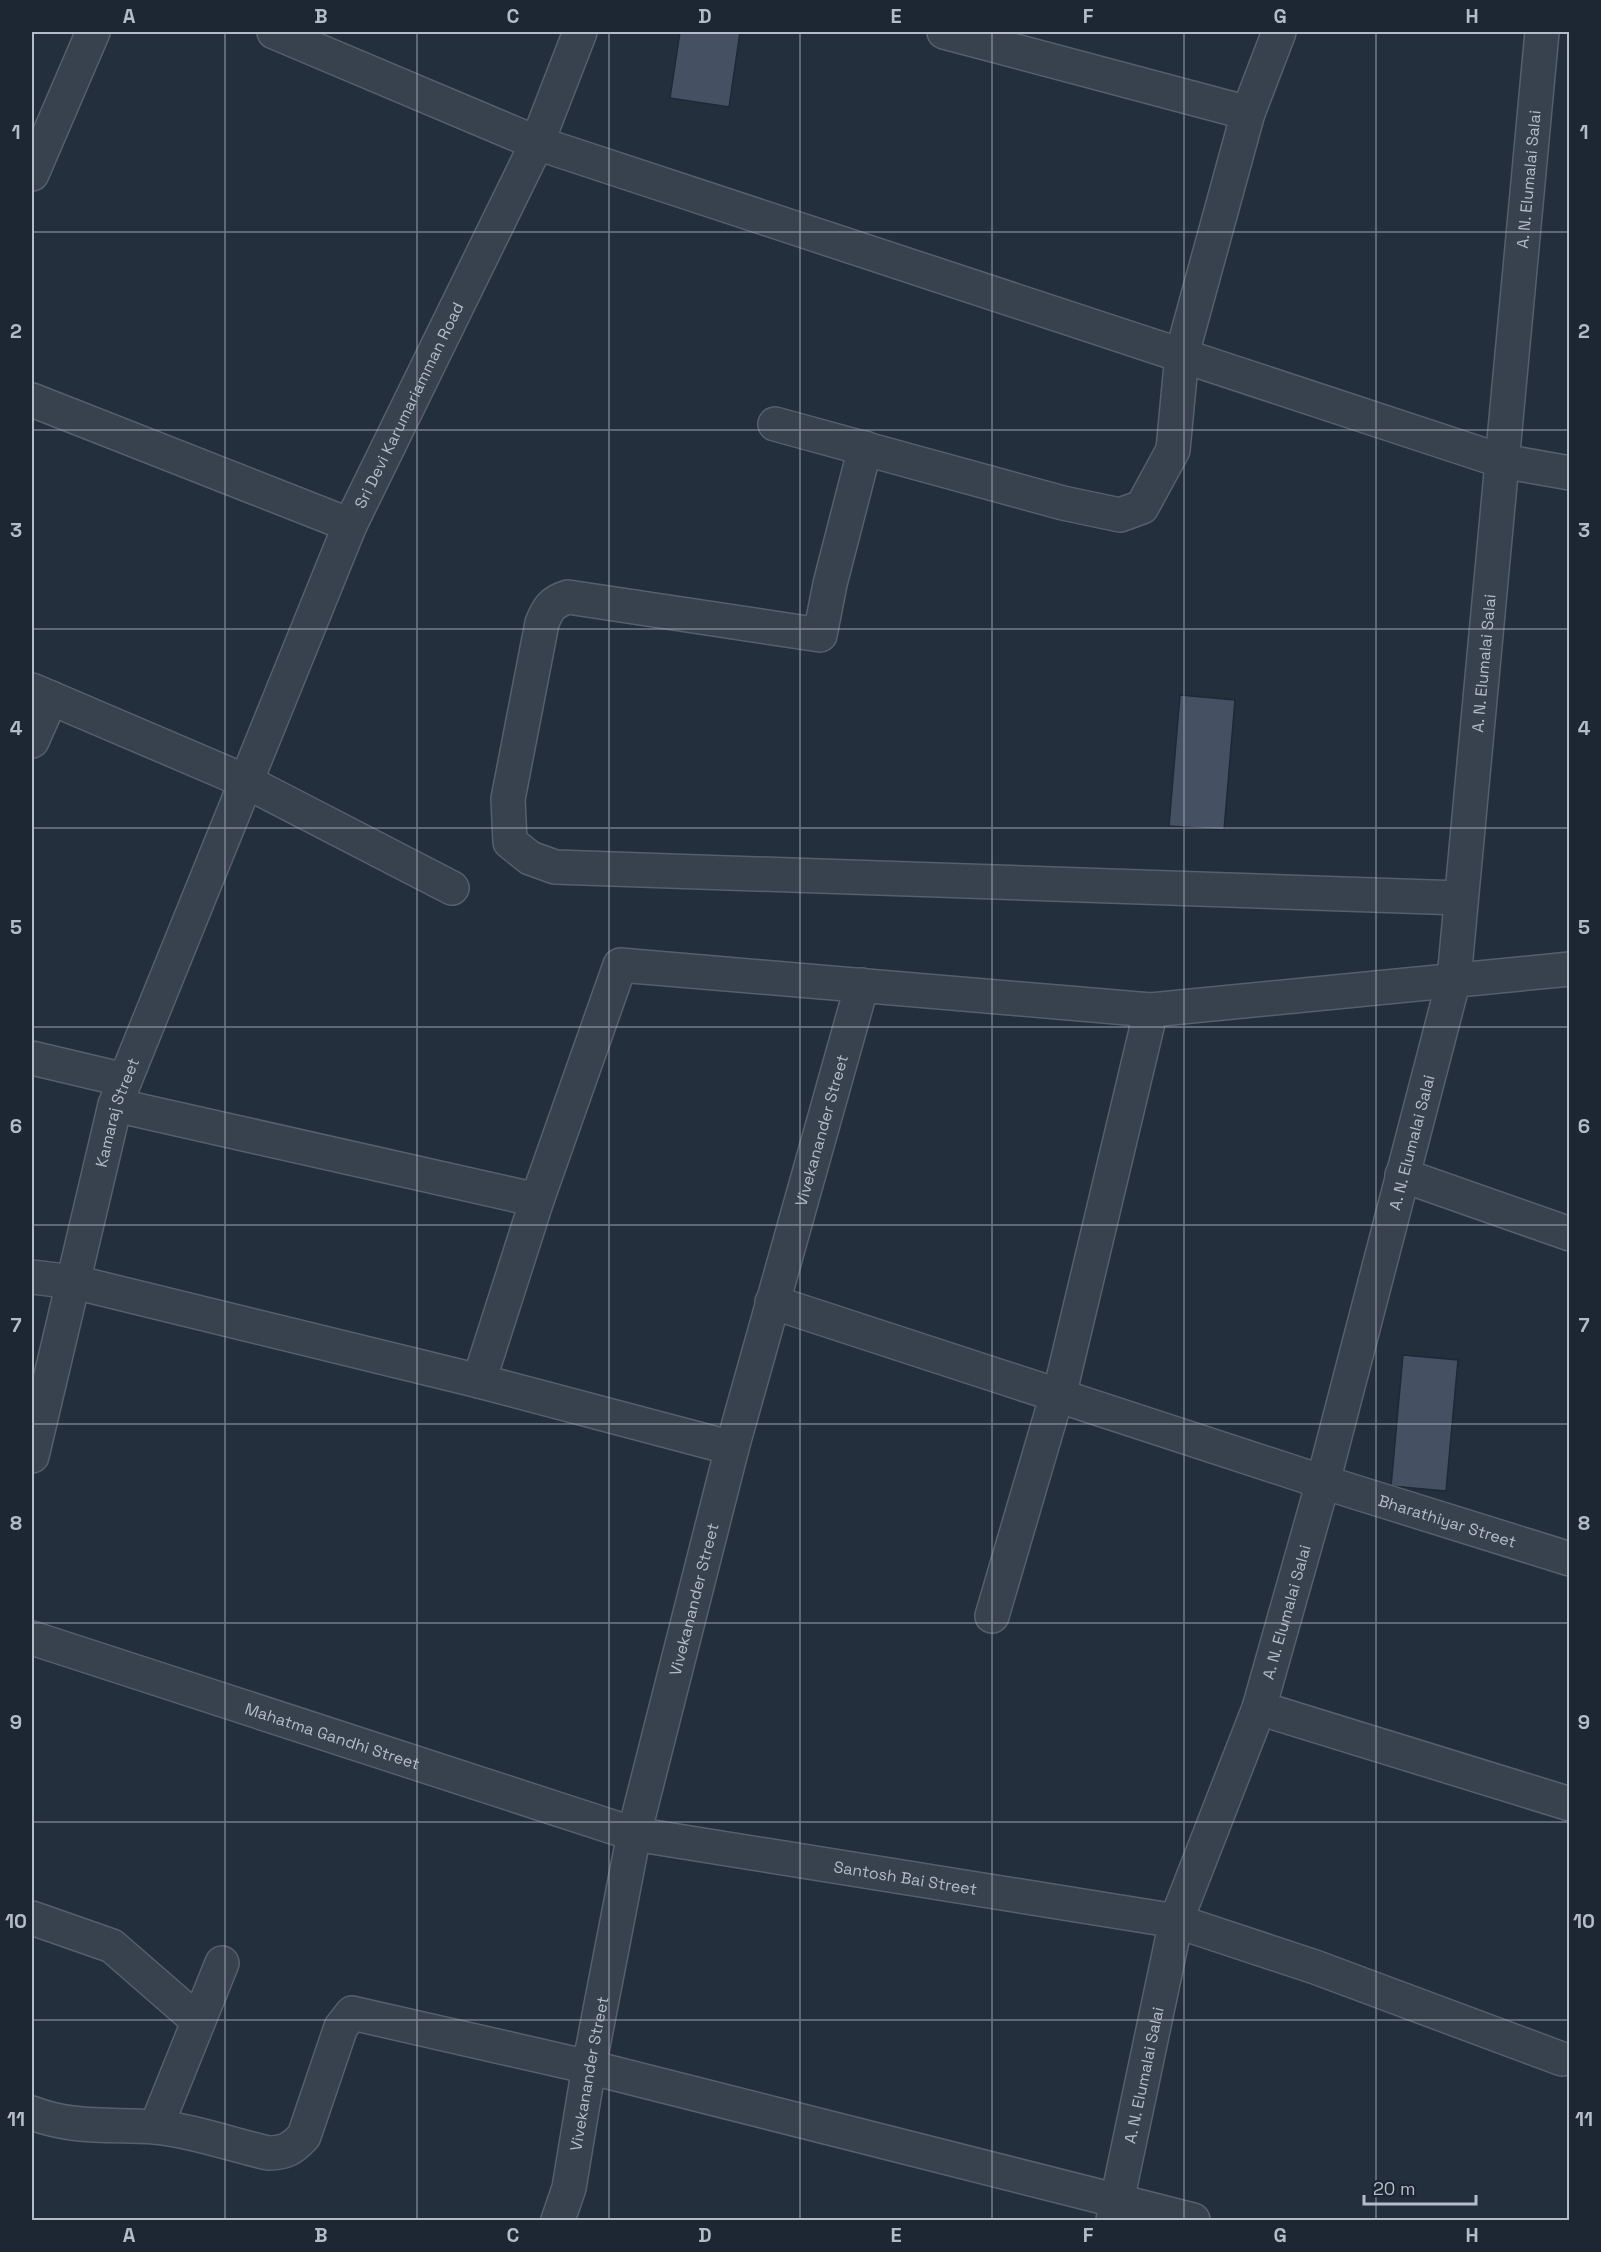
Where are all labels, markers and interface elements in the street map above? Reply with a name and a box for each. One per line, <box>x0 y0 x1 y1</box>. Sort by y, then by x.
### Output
text: A <box>123 3 136 29</box>
text: B <box>314 3 328 29</box>
text: C <box>507 3 520 29</box>
text: D <box>698 3 712 29</box>
text: E <box>890 3 902 29</box>
text: F <box>1083 3 1094 29</box>
text: G <box>1273 3 1287 29</box>
text: H <box>1465 3 1479 29</box>
street label: A. N. Elumalai Salai <box>1511 109 1545 249</box>
text: 1 <box>11 119 21 145</box>
text: 1 <box>1579 119 1589 145</box>
street label: Sri Devi Karumariamman Road <box>349 298 468 512</box>
text: 2 <box>10 318 22 344</box>
text: 2 <box>1578 318 1590 344</box>
text: 3 <box>10 517 22 543</box>
text: 3 <box>1578 517 1590 543</box>
street label: A. N. Elumalai Salai <box>1466 593 1500 733</box>
text: 4 <box>10 715 23 741</box>
text: 4 <box>1578 715 1591 741</box>
text: 5 <box>10 914 22 940</box>
text: 5 <box>1578 914 1590 940</box>
street label: Vivekanander Street <box>790 1052 853 1209</box>
street label: Kamaraj Street <box>90 1054 144 1169</box>
street label: A. N. Elumalai Salai <box>1384 1073 1439 1212</box>
text: 6 <box>10 1113 22 1139</box>
text: 6 <box>1578 1113 1590 1139</box>
text: 7 <box>10 1312 22 1338</box>
text: 7 <box>1578 1312 1590 1338</box>
street label: Bharathiyar Street <box>1376 1489 1519 1552</box>
text: 8 <box>10 1510 22 1536</box>
text: 8 <box>1578 1510 1590 1536</box>
street label: Vivekanander Street <box>664 1521 723 1678</box>
street label: A. N. Elumalai Salai <box>1257 1542 1315 1682</box>
street label: Mahatma Gandhi Street <box>242 1698 423 1774</box>
text: 9 <box>10 1709 22 1735</box>
text: 9 <box>1578 1709 1590 1735</box>
street label: Santosh Bai Street <box>832 1856 979 1899</box>
text: 10 <box>5 1908 27 1934</box>
text: 10 <box>1573 1908 1595 1934</box>
street label: Vivekanander Street <box>565 1994 613 2153</box>
street label: A. N. Elumalai Salai <box>1119 2005 1168 2145</box>
text: 11 <box>7 2106 25 2132</box>
text: 11 <box>1575 2106 1593 2132</box>
scale bar <box>1364 2168 1476 2206</box>
text: 20 m <box>1373 2177 1416 2200</box>
text: A <box>123 2222 136 2248</box>
text: B <box>314 2222 328 2248</box>
text: C <box>507 2222 520 2248</box>
text: D <box>698 2222 712 2248</box>
text: E <box>890 2222 902 2248</box>
text: F <box>1083 2222 1094 2248</box>
text: G <box>1273 2222 1287 2248</box>
text: H <box>1465 2222 1479 2248</box>

